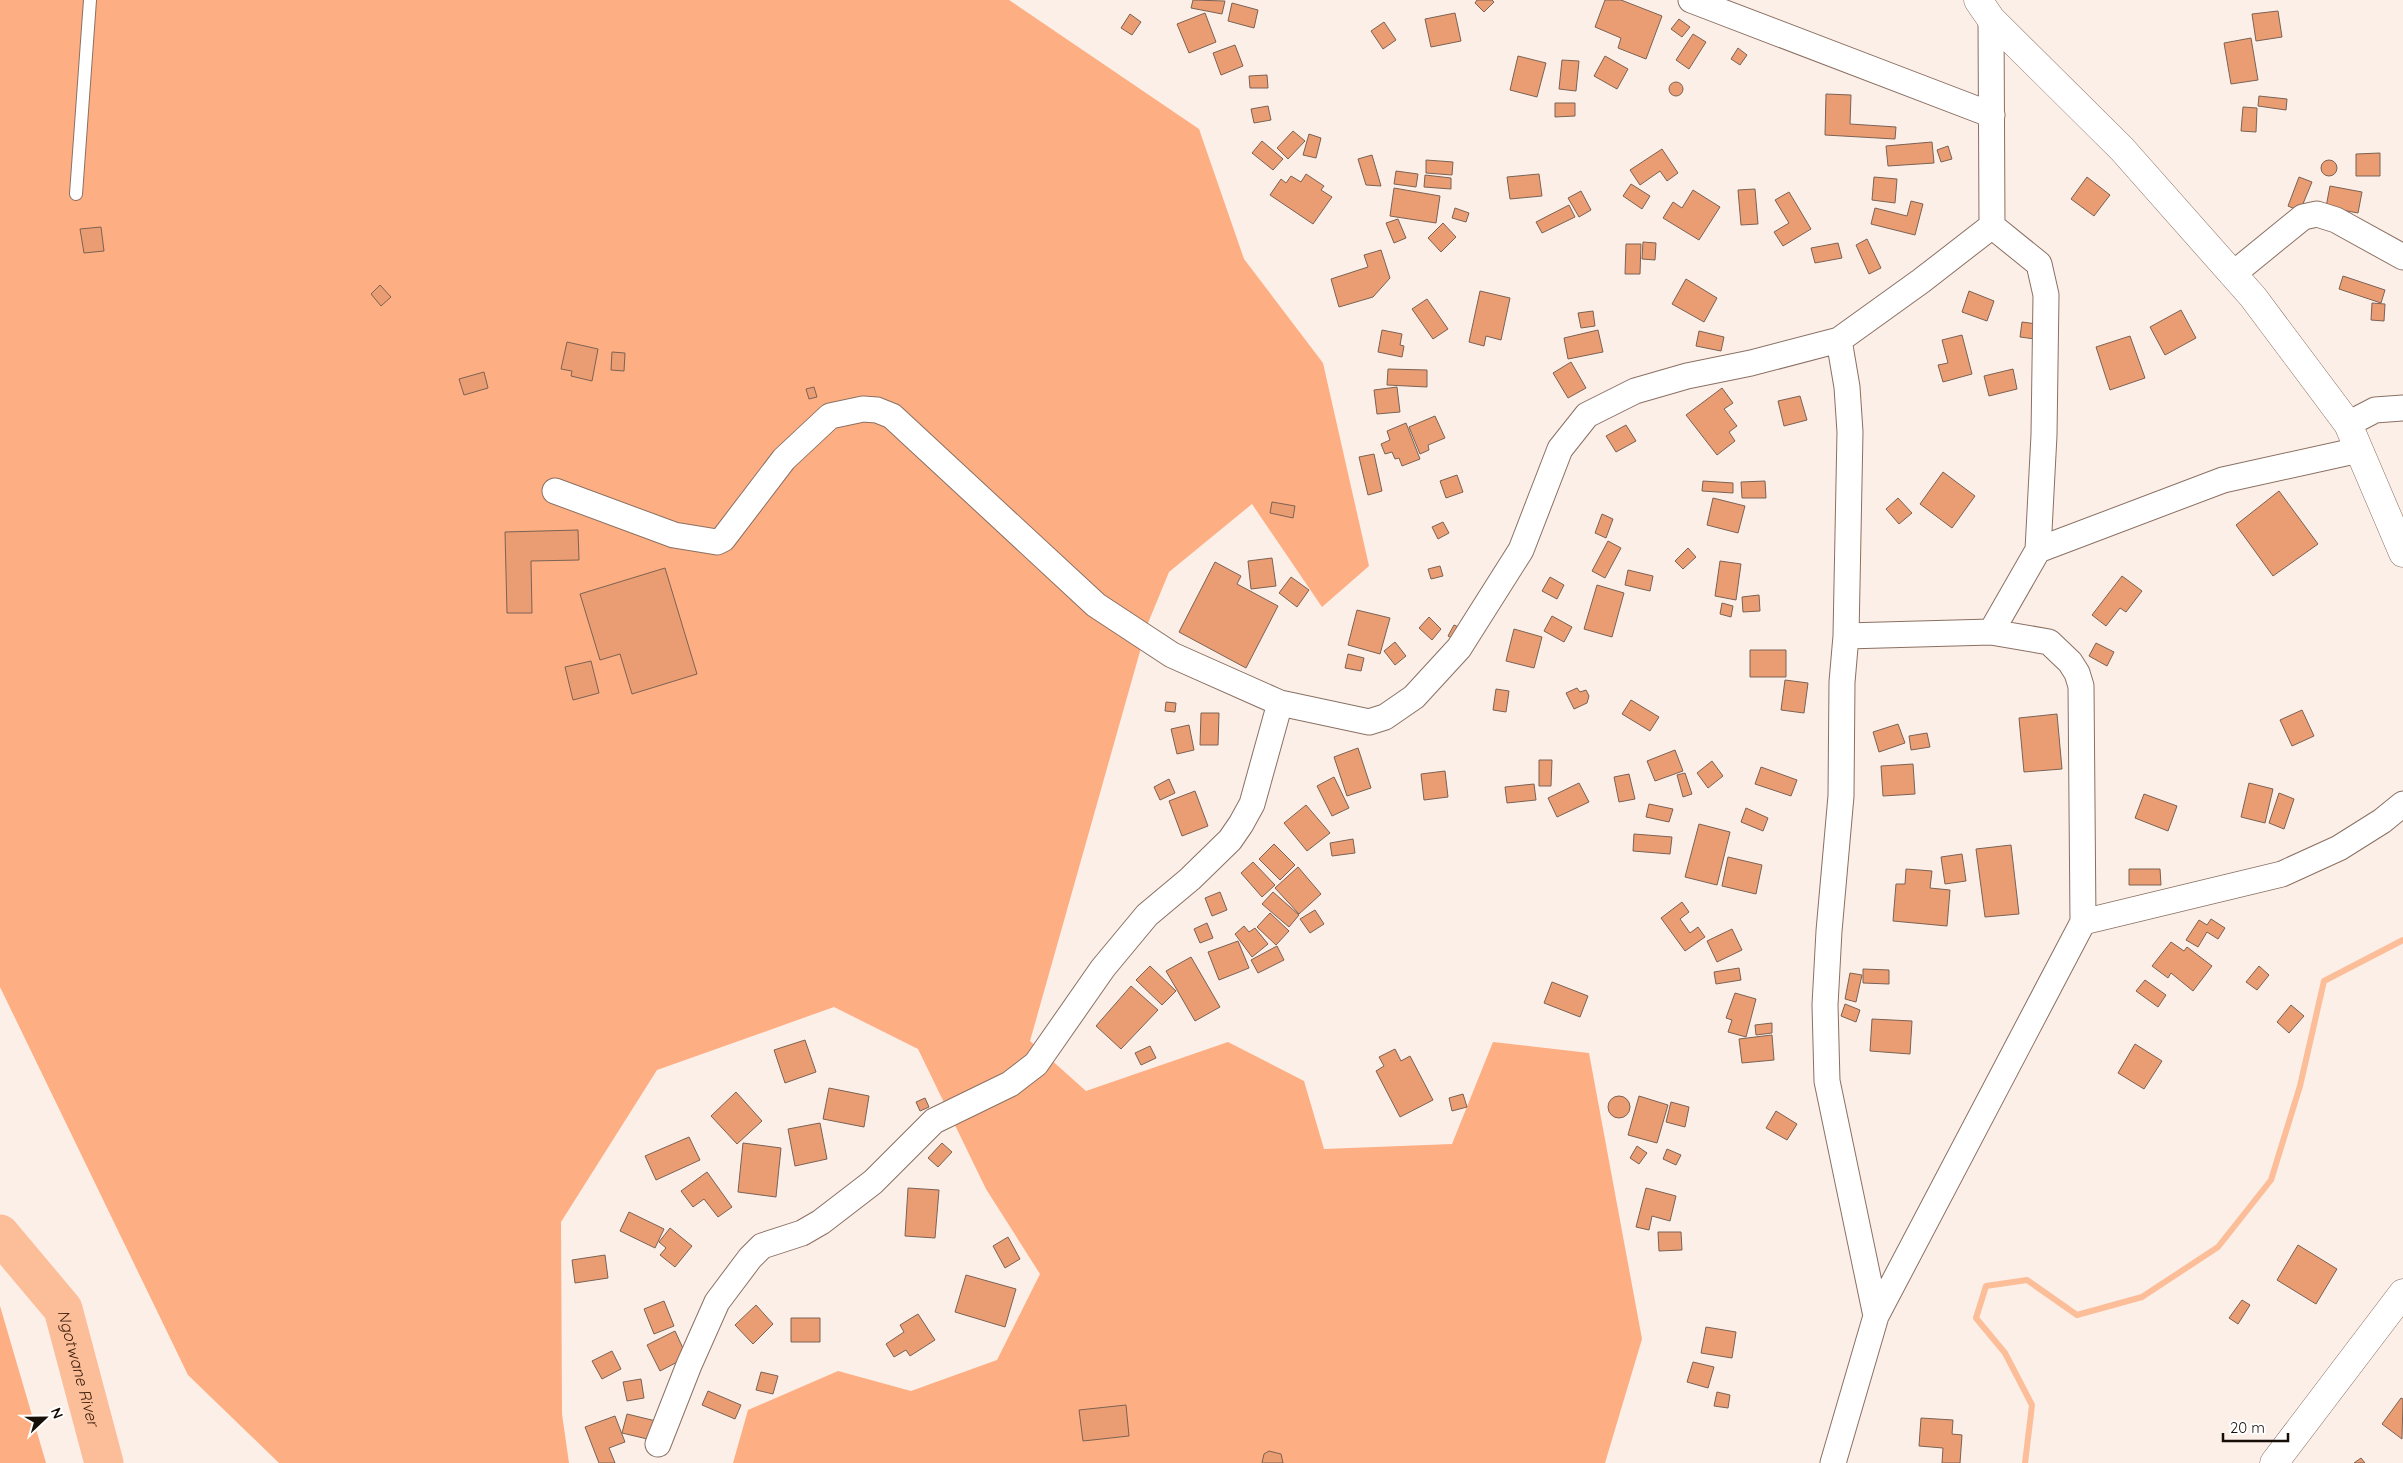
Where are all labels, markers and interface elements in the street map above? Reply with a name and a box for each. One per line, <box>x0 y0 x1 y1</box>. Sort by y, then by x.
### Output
water label: Ngotwane River <box>52 1308 104 1428</box>
north arrow <box>20 1393 70 1443</box>
scale bar <box>2223 1410 2288 1442</box>
text: 20 m <box>2230 1418 2265 1437</box>

